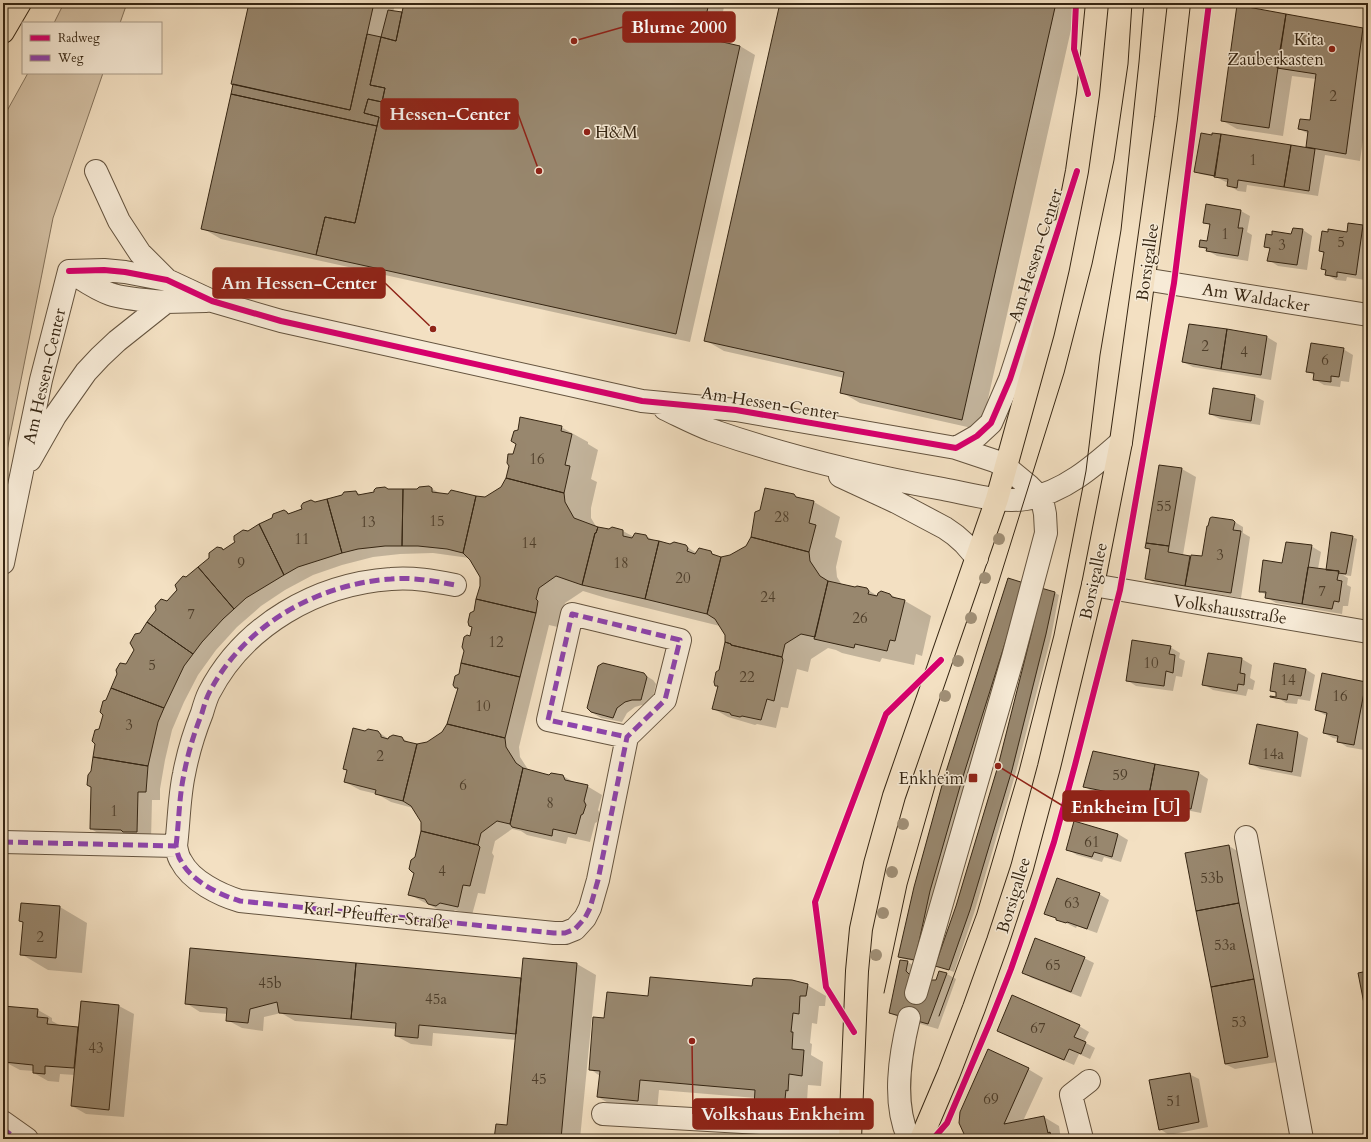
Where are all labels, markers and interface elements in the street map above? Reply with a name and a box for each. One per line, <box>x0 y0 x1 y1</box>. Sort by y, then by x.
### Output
callout: Blume 2000 <box>623 12 735 42</box>
text: Blume 2000 <box>631 15 727 40</box>
legend <box>22 22 162 74</box>
place label: Kita Zauberkasten <box>1227 28 1325 71</box>
text: Radweg <box>58 30 100 46</box>
marker: Kita Zauberkasten <box>1327 44 1337 54</box>
text: Weg <box>57 50 84 66</box>
house number: 2 <box>1329 86 1337 106</box>
callout: Hessen-Center <box>381 99 518 129</box>
text: Hessen-Center <box>390 102 511 127</box>
place label: H&M <box>595 121 638 144</box>
marker: H&M <box>582 127 592 137</box>
house number: 1 <box>1249 150 1257 170</box>
street label: Am Hessen-Center <box>1003 185 1068 325</box>
street label: Borsigallee <box>1131 222 1164 302</box>
house number: 1 <box>1221 224 1229 244</box>
house number: 5 <box>1337 232 1345 252</box>
house number: 3 <box>1278 235 1286 255</box>
callout: Am Hessen-Center <box>213 268 385 298</box>
text: Am Hessen-Center <box>221 271 378 296</box>
street label: Am Waldacker <box>1200 278 1312 317</box>
street label: Am Hessen-Center <box>18 305 72 446</box>
house number: 2 <box>1201 336 1209 356</box>
house number: 4 <box>1240 342 1248 362</box>
house number: 6 <box>1321 350 1329 370</box>
street label: Am Hessen-Center <box>699 381 841 426</box>
house number: 16 <box>529 449 545 469</box>
house number: 55 <box>1156 496 1172 516</box>
house number: 28 <box>774 507 790 527</box>
house number: 15 <box>429 511 445 531</box>
house number: 13 <box>360 512 376 532</box>
house number: 11 <box>294 529 310 549</box>
house number: 14 <box>521 533 537 553</box>
street label: Borsigallee <box>1074 540 1113 622</box>
house number: 3 <box>1216 545 1224 565</box>
house number: 9 <box>237 553 245 573</box>
house number: 18 <box>613 553 629 573</box>
house number: 20 <box>675 568 691 588</box>
house number: 7 <box>1318 581 1326 601</box>
house number: 24 <box>760 587 776 607</box>
street label: Volkshausstraße <box>1171 589 1288 630</box>
house number: 7 <box>187 604 195 624</box>
house number: 26 <box>852 608 868 628</box>
house number: 12 <box>488 632 504 652</box>
house number: 10 <box>1143 653 1159 673</box>
house number: 5 <box>148 655 156 675</box>
house number: 22 <box>739 667 755 687</box>
house number: 14 <box>1280 670 1296 690</box>
house number: 16 <box>1332 686 1348 706</box>
house number: 10 <box>475 696 491 716</box>
house number: 3 <box>125 715 133 735</box>
house number: 14a <box>1262 744 1284 764</box>
house number: 2 <box>376 746 384 766</box>
house number: 59 <box>1112 765 1128 785</box>
place label: Enkheim <box>899 767 965 790</box>
marker: Enkheim <box>967 772 979 784</box>
house number: 6 <box>459 775 467 795</box>
callout: Enkheim [U] <box>1063 791 1189 821</box>
house number: 8 <box>546 793 554 813</box>
text: Enkheim [U] <box>1071 795 1181 820</box>
house number: 1 <box>110 801 118 821</box>
house number: 61 <box>1084 832 1100 852</box>
street label: Borsigallee <box>991 854 1036 936</box>
house number: 4 <box>438 861 446 881</box>
house number: 53b <box>1200 868 1224 888</box>
house number: 63 <box>1064 893 1080 913</box>
street label: Karl-Pfeuffer-Straße <box>302 896 451 935</box>
house number: 2 <box>36 927 44 947</box>
house number: 53a <box>1214 935 1236 955</box>
house number: 65 <box>1045 955 1061 975</box>
house number: 45b <box>258 973 282 993</box>
house number: 45a <box>425 989 447 1009</box>
house number: 53 <box>1231 1012 1247 1032</box>
house number: 67 <box>1030 1018 1046 1038</box>
house number: 43 <box>88 1038 104 1058</box>
house number: 45 <box>531 1069 547 1089</box>
house number: 69 <box>983 1089 999 1109</box>
house number: 51 <box>1166 1091 1182 1111</box>
callout: Volkshaus Enkheim <box>693 1099 873 1129</box>
text: Volkshaus Enkheim <box>701 1102 866 1127</box>

